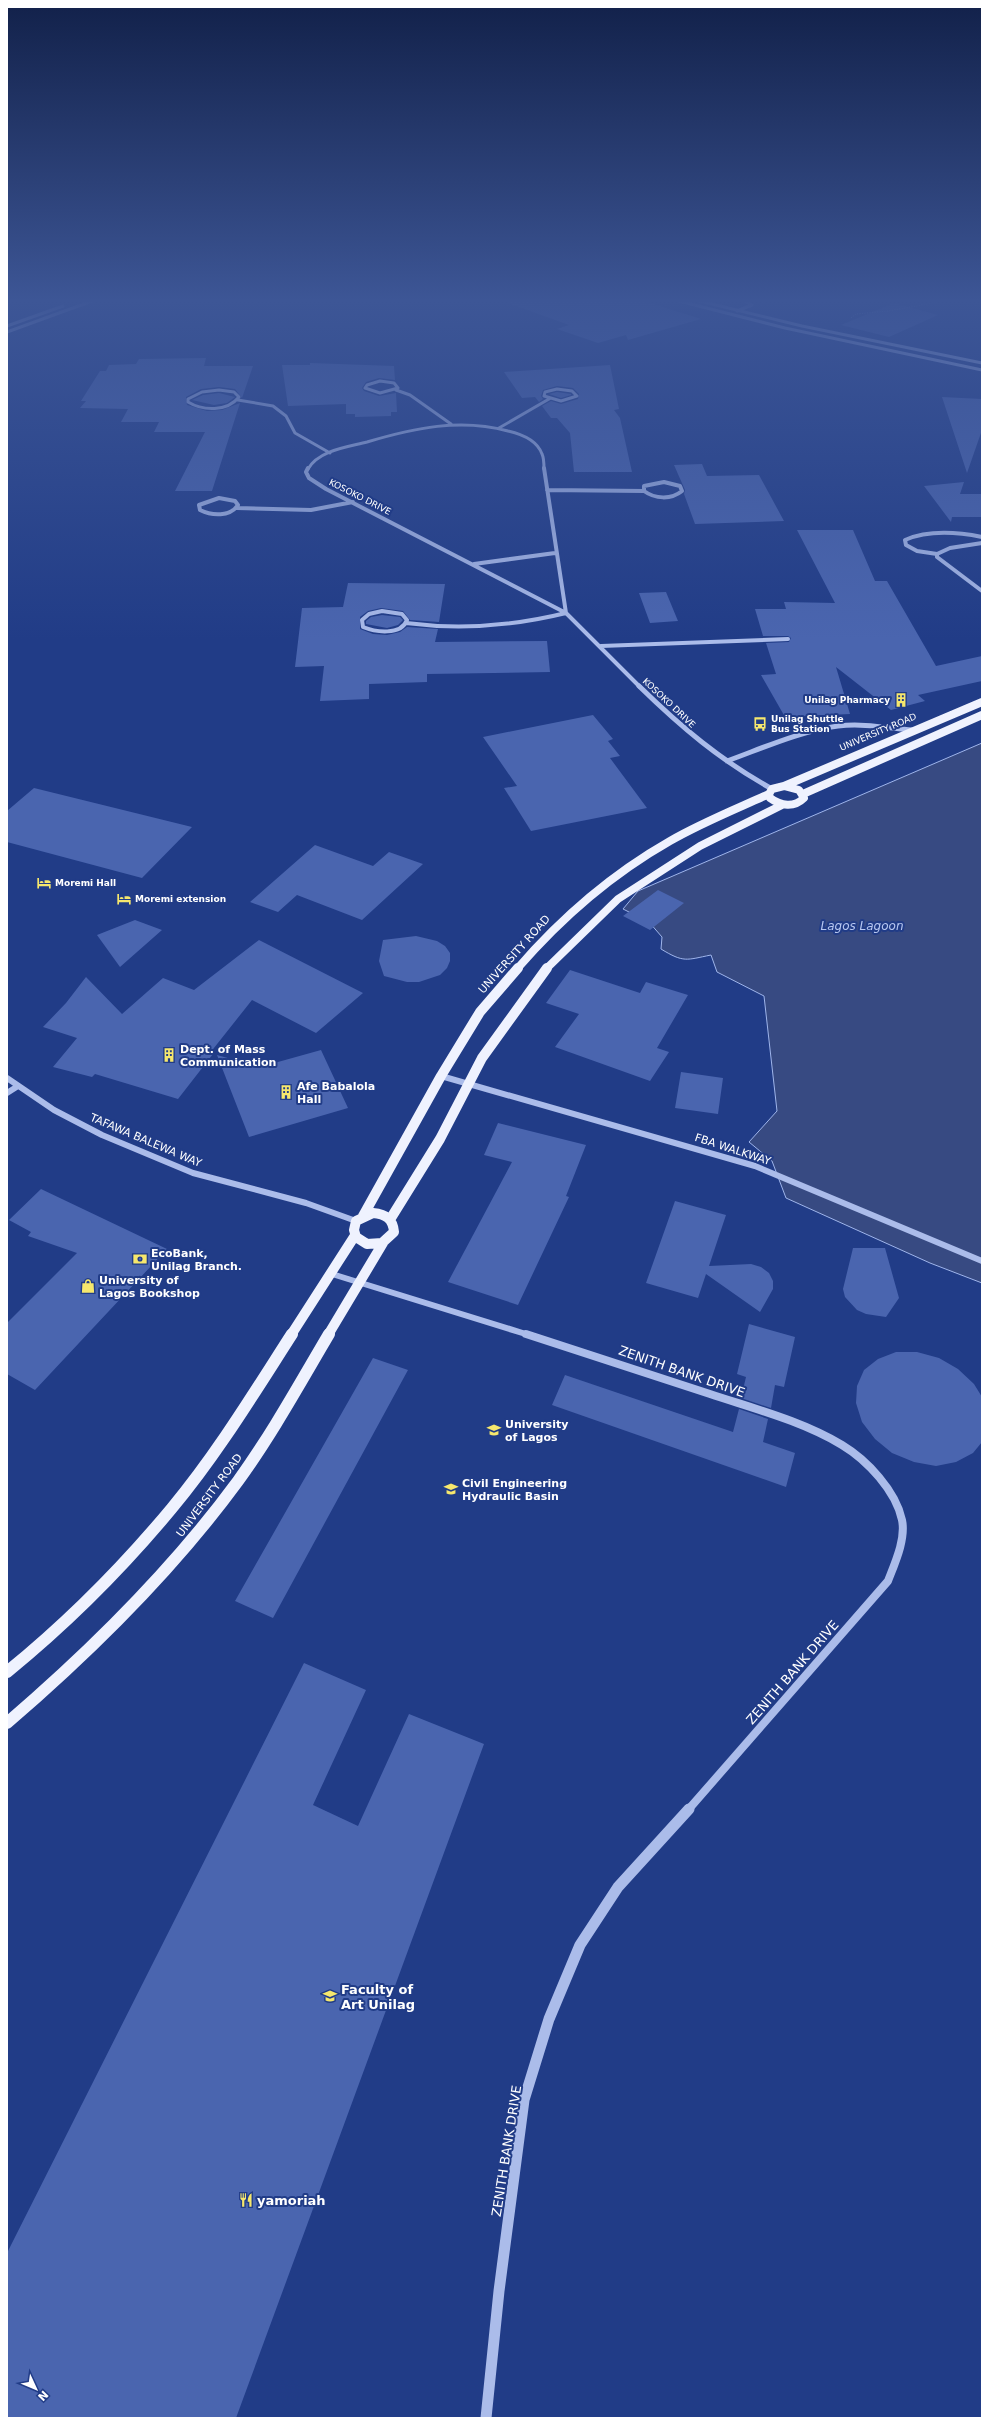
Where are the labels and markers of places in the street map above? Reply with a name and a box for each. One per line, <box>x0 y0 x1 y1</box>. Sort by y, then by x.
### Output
building icon: Unilag Pharmacy <box>893 692 909 708</box>
place label: Unilag Pharmacy <box>804 695 890 705</box>
place label: Unilag Shuttle Bus Station <box>771 714 844 734</box>
bus stop icon: Unilag Shuttle Bus Station <box>752 716 768 732</box>
hotel icon: Moremi Hall <box>36 875 52 891</box>
place label: Moremi Hall <box>55 878 116 888</box>
hotel icon: Moremi extension <box>116 891 132 907</box>
place label: Moremi extension <box>135 894 226 904</box>
place label: Dept. of Mass Communication <box>180 1043 276 1069</box>
building icon: Dept. of Mass Communication <box>161 1047 177 1063</box>
place label: Afe Babalola Hall <box>297 1080 375 1106</box>
building icon: Afe Babalola Hall <box>278 1084 294 1100</box>
place label: EcoBank, Unilag Branch. <box>151 1247 242 1273</box>
bank icon: EcoBank, Unilag Branch. <box>132 1251 148 1267</box>
place label: University of Lagos Bookshop <box>99 1274 200 1300</box>
shop icon: University of Lagos Bookshop <box>80 1278 96 1294</box>
place label: University of Lagos <box>505 1418 568 1444</box>
school or university icon: University of Lagos <box>486 1422 502 1438</box>
place label: Civil Engineering Hydraulic Basin <box>462 1477 567 1503</box>
school or university icon: Civil Engineering Hydraulic Basin <box>443 1481 459 1497</box>
place label: Faculty of Art Unilag <box>341 1982 415 2012</box>
school or university icon: Faculty of Art Unilag <box>322 1988 338 2004</box>
restaurant icon: yamoriah <box>238 2192 254 2208</box>
place label: yamoriah <box>257 2193 326 2208</box>

